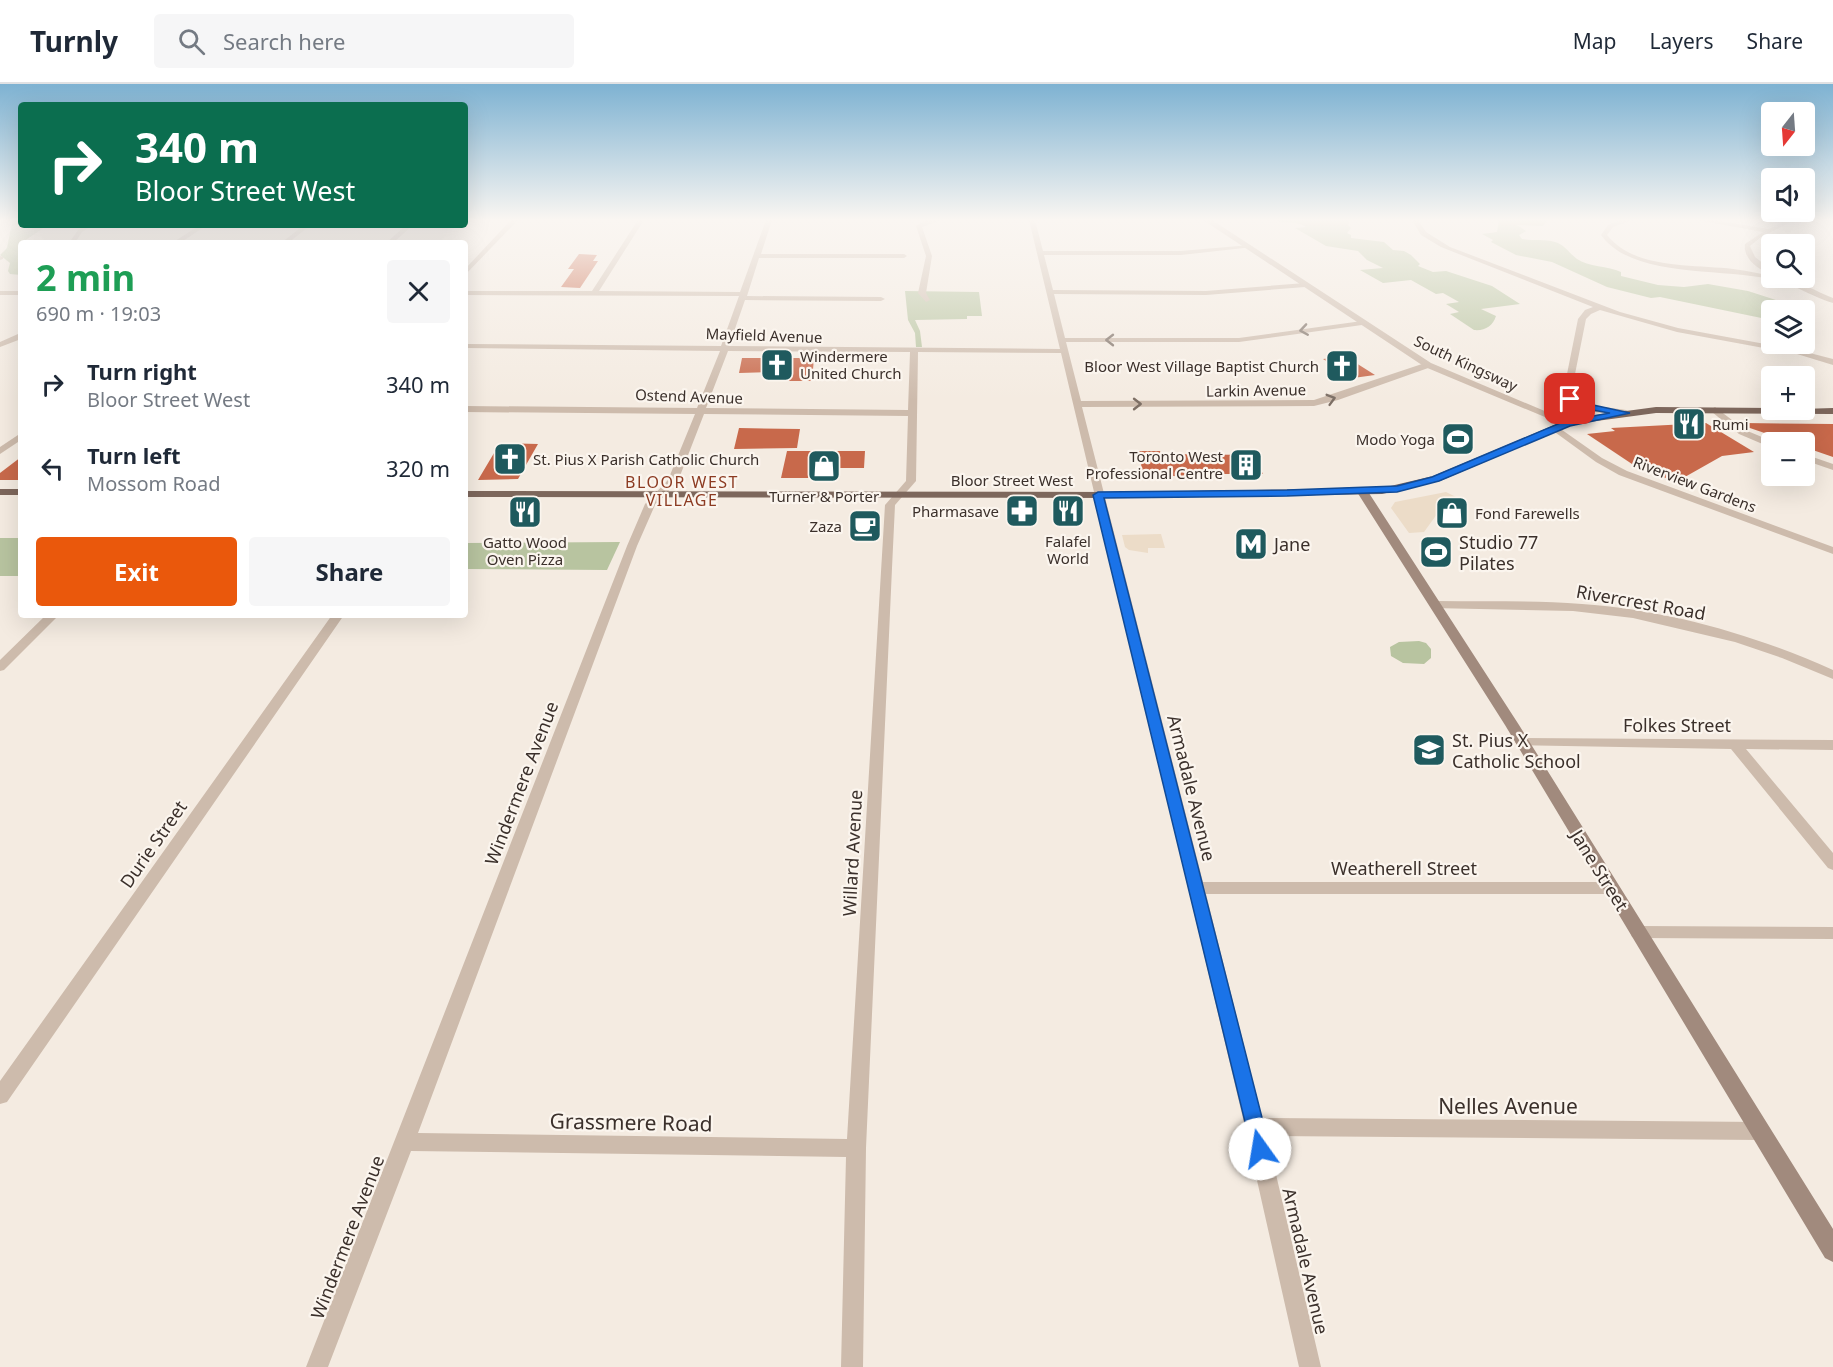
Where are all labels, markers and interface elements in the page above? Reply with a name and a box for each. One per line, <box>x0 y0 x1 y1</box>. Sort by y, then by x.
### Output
search box <box>154 14 574 68</box>
text: Turnly <box>30 22 118 60</box>
icon: search <box>175 25 208 58</box>
text: Search here <box>223 26 345 56</box>
text: Map <box>1573 27 1617 55</box>
text: Layers <box>1650 27 1714 55</box>
text: Share <box>1747 27 1803 55</box>
north arrow <box>1761 102 1815 156</box>
map controls <box>1761 102 1815 486</box>
text: 340 m <box>135 118 259 175</box>
icon: right <box>36 126 114 204</box>
button: sound <box>1761 168 1815 222</box>
text: Bloor Street West <box>135 172 355 209</box>
button: search <box>1761 234 1815 288</box>
text: 2 min <box>36 253 135 302</box>
button: close <box>387 260 450 323</box>
text: 690 m · 19:03 <box>36 300 161 327</box>
button: layers <box>1761 300 1815 354</box>
street label: Mayfield Avenue <box>705 323 823 347</box>
one-way arrow <box>1299 323 1308 335</box>
street label: South Kingsway <box>1411 330 1521 396</box>
one-way arrow <box>1105 334 1114 346</box>
place label: Windermere United Church <box>800 346 902 383</box>
church icon: Windermere United Church <box>759 347 795 383</box>
church icon: Bloor West Village Baptist Church <box>1324 348 1360 384</box>
text: Turn right <box>87 356 197 386</box>
place label: Bloor West Village Baptist Church <box>1084 356 1319 376</box>
button: + <box>1761 366 1815 420</box>
icon: right <box>36 368 69 401</box>
text: 340 m <box>386 369 450 399</box>
pin <box>1544 373 1595 424</box>
street label: Larkin Avenue <box>1206 379 1306 401</box>
icon: arrive <box>1553 382 1586 415</box>
street label: Ostend Avenue <box>635 384 743 408</box>
text: Bloor Street West <box>87 386 250 413</box>
one-way arrow <box>1326 394 1336 406</box>
one-way arrow <box>1133 398 1142 410</box>
restaurant icon: Rumi <box>1671 406 1707 442</box>
place label: Rumi <box>1712 414 1749 434</box>
sports icon: Modo Yoga <box>1440 421 1476 457</box>
place label: Modo Yoga <box>1356 429 1435 449</box>
button: − <box>1761 432 1815 486</box>
text: Turn left <box>87 440 181 470</box>
church icon: St. Pius X Parish Catholic Church <box>492 441 528 477</box>
place label: Toronto West Professional Centre <box>1086 446 1224 483</box>
building icon: Toronto West Professional Centre <box>1228 447 1264 483</box>
shop icon: Turner & Porter <box>806 448 842 484</box>
place label: St. Pius X Parish Catholic Church <box>533 449 759 469</box>
street label: Riverview Gardens <box>1631 451 1759 517</box>
icon: left <box>36 452 69 485</box>
text: 320 m <box>386 453 450 483</box>
text: Mossom Road <box>87 470 220 497</box>
street label: Bloor Street West <box>951 470 1074 490</box>
district label: BLOOR WEST VILLAGE <box>625 471 739 511</box>
place label: Turner & Porter <box>769 486 879 506</box>
pharmacy icon: Pharmasave <box>1004 493 1040 529</box>
restaurant icon: Falafel World <box>1050 493 1086 529</box>
restaurant icon: Gatto Wood Oven Pizza <box>507 494 543 530</box>
shop icon: Fond Farewells <box>1434 495 1470 531</box>
place label: Pharmasave <box>912 501 999 521</box>
place label: Fond Farewells <box>1475 503 1580 523</box>
cafe icon: Zaza <box>847 508 883 544</box>
place label: Zaza <box>810 516 842 536</box>
metro station icon: Jane <box>1233 526 1269 562</box>
place label: Studio 77 Pilates <box>1459 530 1538 575</box>
place label: Falafel World <box>1045 531 1091 568</box>
place label: Gatto Wood Oven Pizza <box>483 532 567 569</box>
place label: Jane <box>1272 532 1310 556</box>
sports icon: Studio 77 Pilates <box>1418 534 1454 570</box>
button: Exit <box>36 537 237 606</box>
button: Share <box>249 537 450 606</box>
street label: Rivercrest Road <box>1574 579 1708 625</box>
street label: Windermere Avenue <box>479 698 563 868</box>
street label: Armadale Avenue <box>1162 712 1222 864</box>
street label: Folkes Street <box>1623 713 1732 737</box>
place label: St. Pius X Catholic School <box>1452 728 1581 773</box>
school or university icon: St. Pius X Catholic School <box>1411 732 1447 768</box>
street label: Willard Avenue <box>837 789 867 917</box>
street label: Durie Street <box>114 795 192 892</box>
street label: Jane Street <box>1565 823 1635 915</box>
street label: Weatherell Street <box>1331 856 1477 880</box>
street label: Nelles Avenue <box>1438 1092 1578 1120</box>
street label: Grassmere Road <box>549 1107 713 1137</box>
position arrow <box>1228 1117 1292 1181</box>
street label: Windermere Avenue <box>305 1152 389 1322</box>
street label: Armadale Avenue <box>1277 1185 1335 1337</box>

